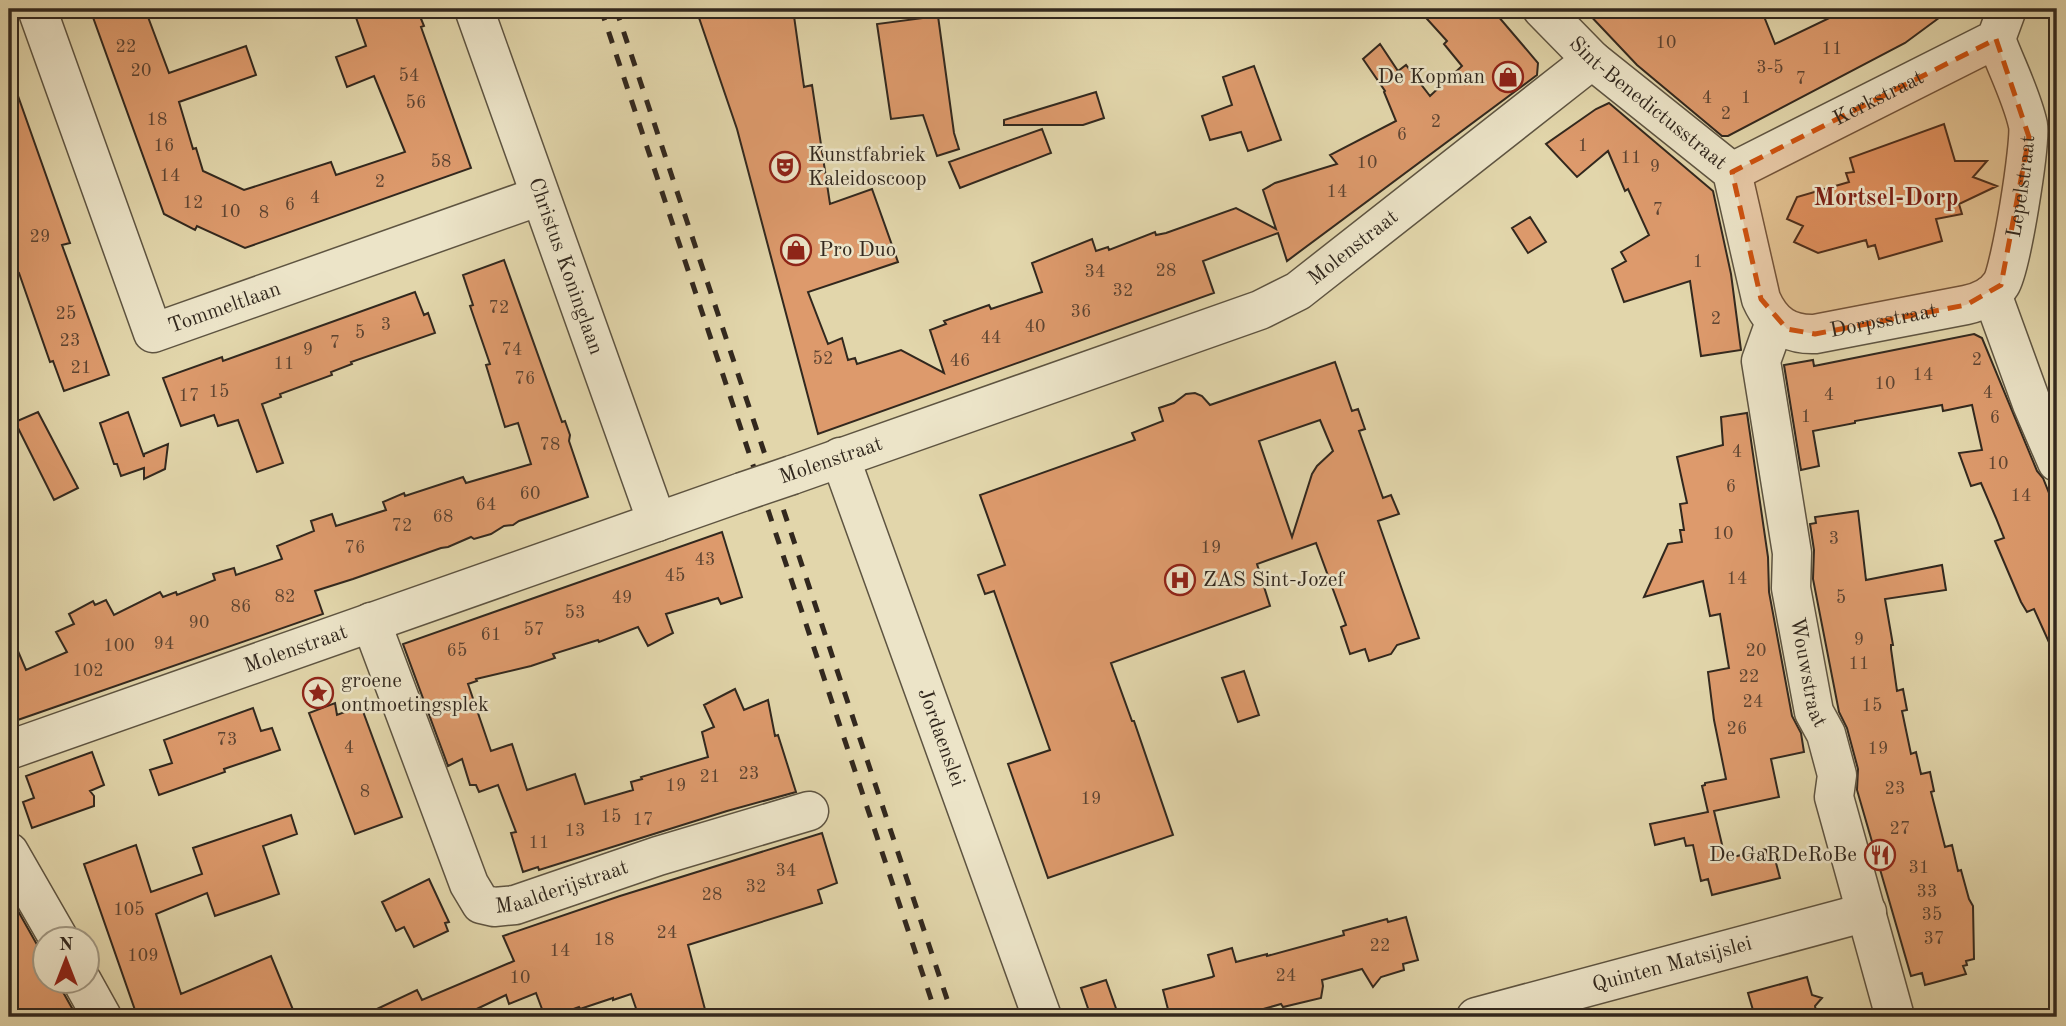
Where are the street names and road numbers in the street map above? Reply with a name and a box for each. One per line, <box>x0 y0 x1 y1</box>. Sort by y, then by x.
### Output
street label: Sint-Benedictusstraat <box>1565 33 1731 174</box>
street label: Kerkstraat <box>1830 67 1927 130</box>
street label: Lepelstraat <box>2003 134 2039 239</box>
street label: Christus Koninglaan <box>525 175 607 357</box>
street label: Molenstraat <box>1304 206 1402 289</box>
street label: Tommeltlaan <box>165 278 284 337</box>
street label: Dorpsstraat <box>1828 300 1939 341</box>
street label: Molenstraat <box>777 434 885 488</box>
street label: Wouwstraat <box>1786 616 1831 731</box>
street label: Molenstraat <box>241 621 350 677</box>
street label: Jordaenslei <box>914 685 968 789</box>
street label: Maalderijstraat <box>494 857 631 917</box>
street label: Quinten Matsijslei <box>1590 933 1754 996</box>

